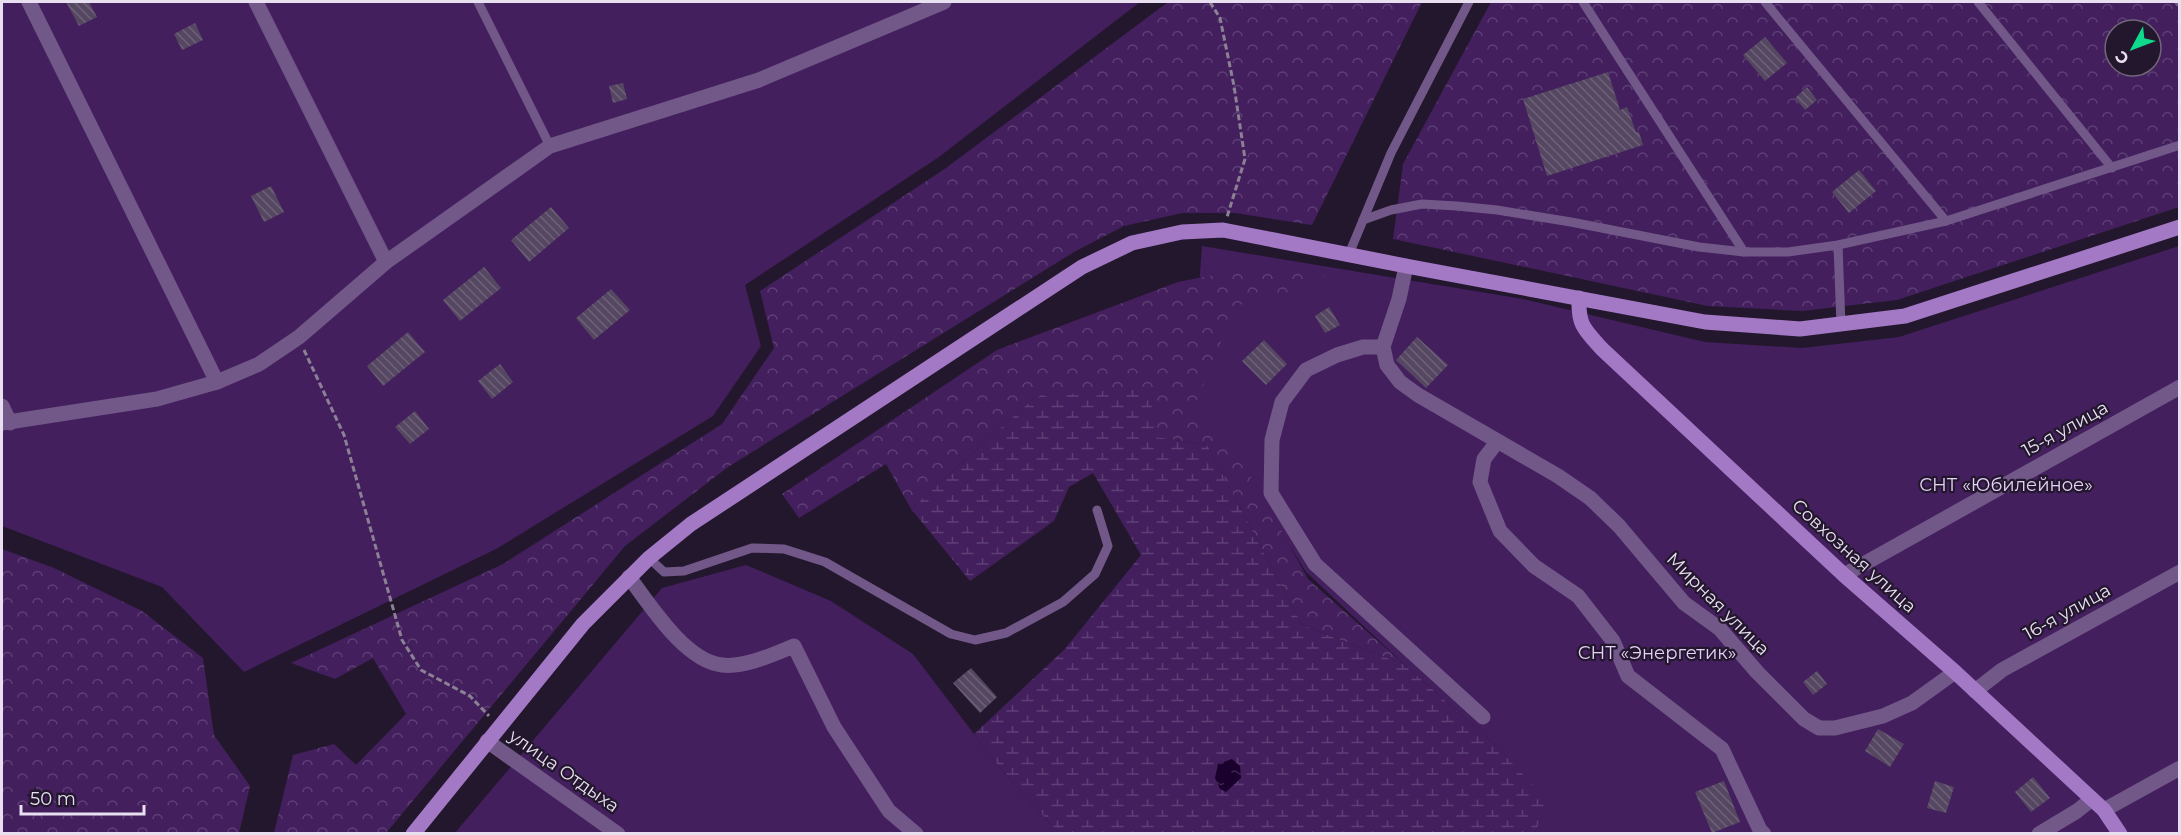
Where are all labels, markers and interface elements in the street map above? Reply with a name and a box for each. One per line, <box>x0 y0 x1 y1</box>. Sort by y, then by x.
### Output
north arrow <box>2103 18 2163 78</box>
text: С <box>2111 47 2133 68</box>
street label: 15-я улица <box>2018 396 2112 462</box>
park label: СНТ «Юбилейное» <box>1919 474 2093 496</box>
street label: Совхозная улица <box>1787 494 1921 618</box>
street label: Мирная улица <box>1662 548 1774 660</box>
street label: 16-я улица <box>2020 579 2114 645</box>
park label: СНТ «Энергетик» <box>1578 642 1736 664</box>
street label: улица Отдыха <box>504 724 623 817</box>
scale bar <box>21 778 144 816</box>
text: 50 m <box>30 788 76 810</box>

